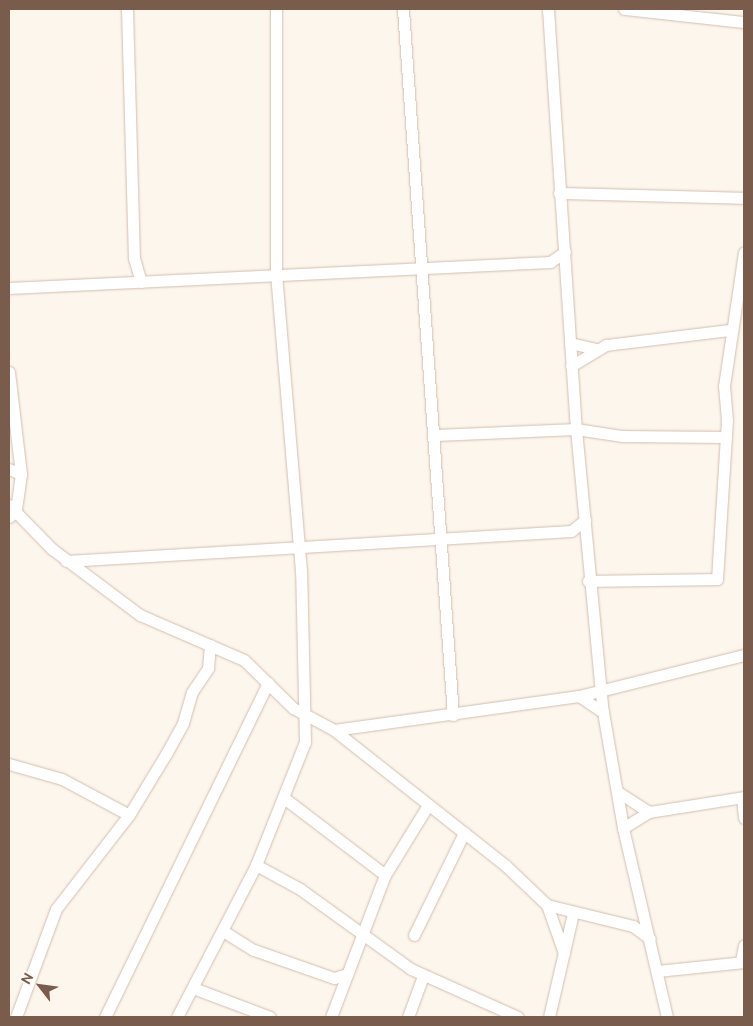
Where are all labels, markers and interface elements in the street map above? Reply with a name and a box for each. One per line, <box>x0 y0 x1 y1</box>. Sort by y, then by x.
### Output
north arrow <box>15 961 65 1011</box>
text: N <box>17 970 37 987</box>

